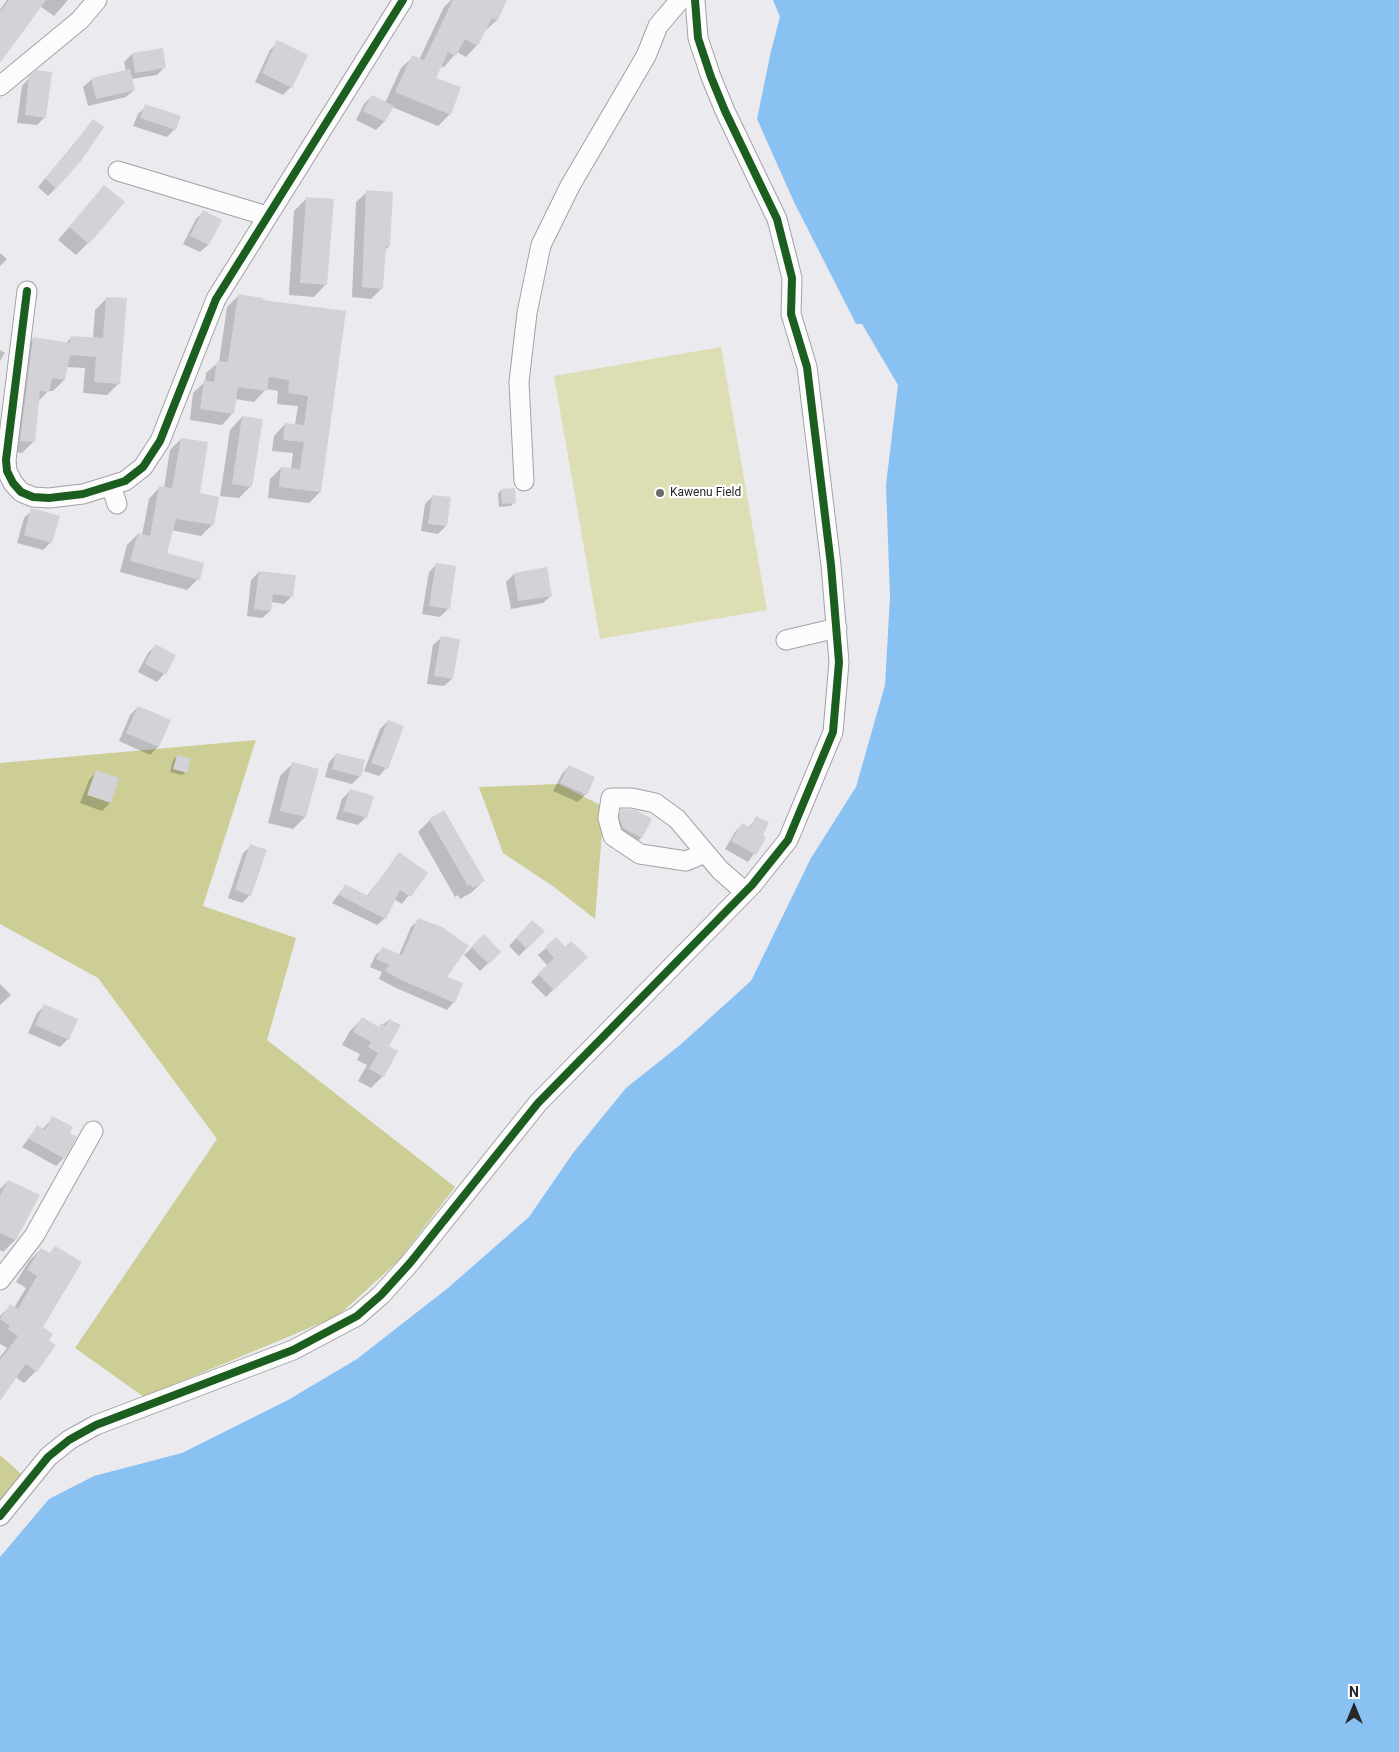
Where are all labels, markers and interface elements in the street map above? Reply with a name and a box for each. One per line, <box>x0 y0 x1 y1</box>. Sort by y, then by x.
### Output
place label: Kawenu Field <box>670 486 741 500</box>
marker: Kawenu Field <box>654 487 666 499</box>
north arrow <box>1329 1682 1379 1732</box>
text: N <box>1349 1684 1359 1700</box>

